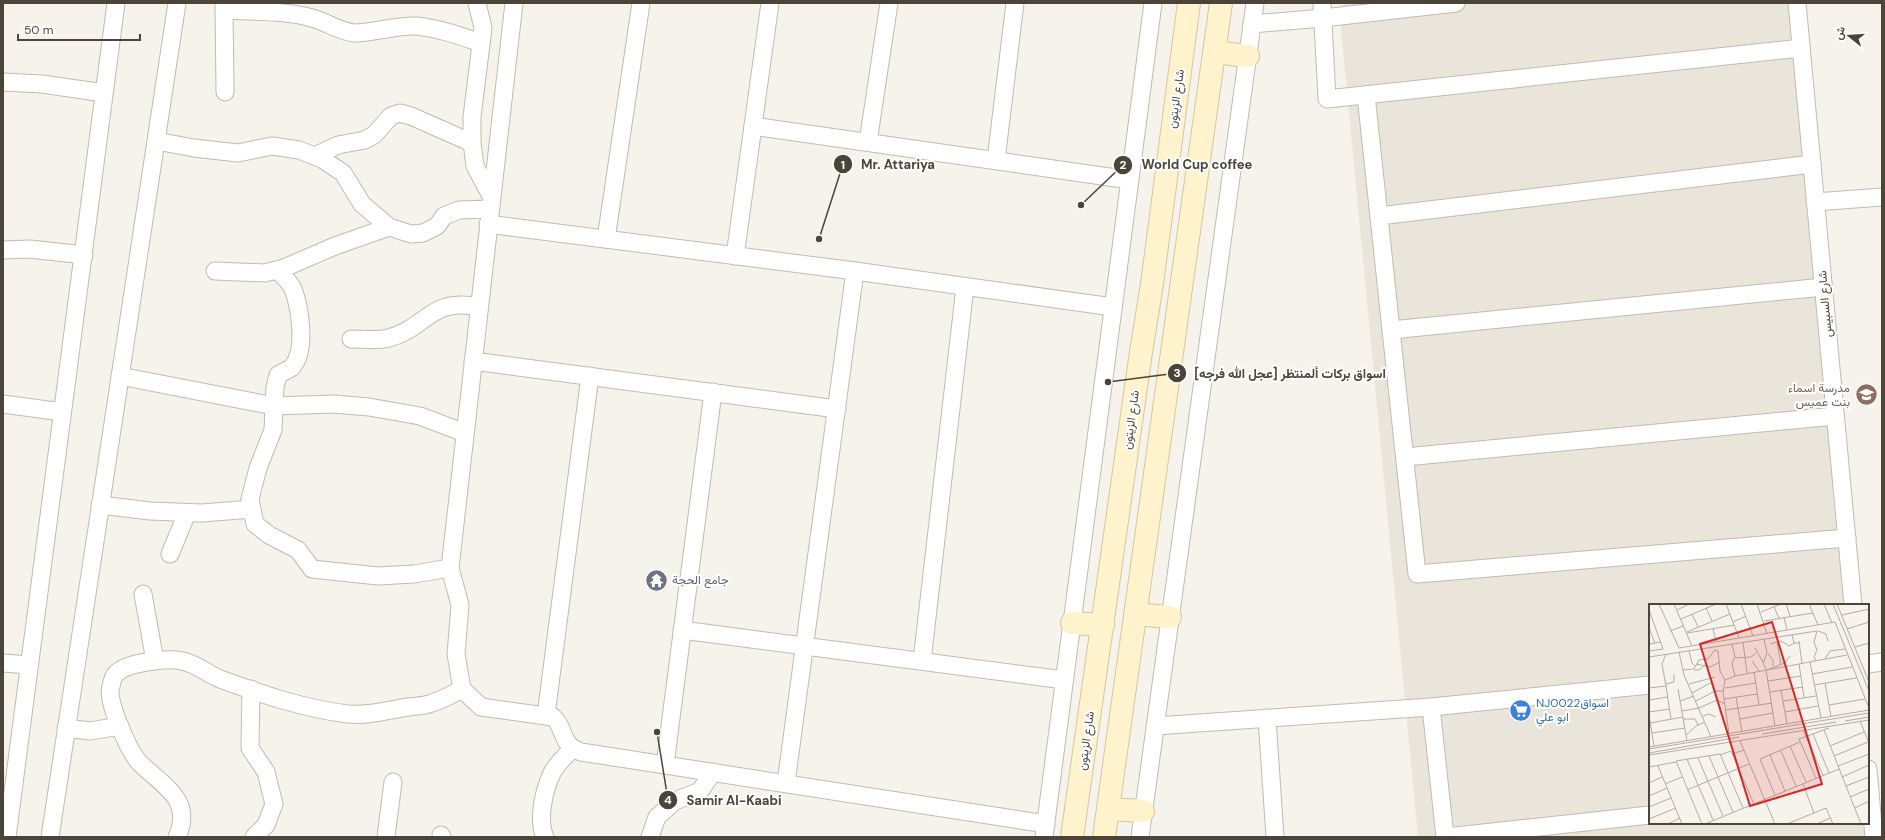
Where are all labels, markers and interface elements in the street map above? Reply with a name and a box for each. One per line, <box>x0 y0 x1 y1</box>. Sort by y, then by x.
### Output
scale bar <box>18 16 140 42</box>
north arrow <box>1829 16 1869 56</box>
text: 50 m <box>24 22 53 38</box>
text: ش <box>1831 25 1848 41</box>
street label: شارع الزيتون <box>1164 68 1189 130</box>
callout: Mr. Attariya <box>833 152 943 177</box>
callout: World Cup coffee <box>1113 152 1260 177</box>
text: Mr. Attariya <box>861 156 935 173</box>
text: World Cup coffee <box>1142 156 1253 173</box>
text: 1 <box>841 157 845 173</box>
text: 2 <box>1120 157 1127 173</box>
street label: شارع السبيس <box>1814 270 1837 338</box>
callout: اسواق بركات ألمنتظر [عجل الله فرجه] <box>1167 361 1394 386</box>
text: 3 <box>1173 365 1181 381</box>
text: اسواق بركات ألمنتظر [عجل الله فرجه] <box>1194 365 1386 382</box>
place label: مدرسة اسماء بنت عميس <box>1788 380 1850 410</box>
school or university icon: مدرسة اسماء بنت عميس <box>1853 382 1879 408</box>
street label: شارع الزيتون <box>1119 389 1144 451</box>
temple icon: جامع الحجة <box>644 567 670 593</box>
place label: جامع الحجة <box>672 572 729 589</box>
inset map <box>1649 604 1869 824</box>
place label: NJ0022اسواق ابو علي <box>1536 695 1609 727</box>
supermarket icon: NJ0022اسواق ابو علي <box>1507 697 1533 723</box>
street label: شارع الزيتون <box>1074 710 1099 772</box>
callout: Samir Al-Kaabi <box>658 788 789 813</box>
text: 4 <box>664 792 672 808</box>
text: Samir Al-Kaabi <box>686 792 782 809</box>

